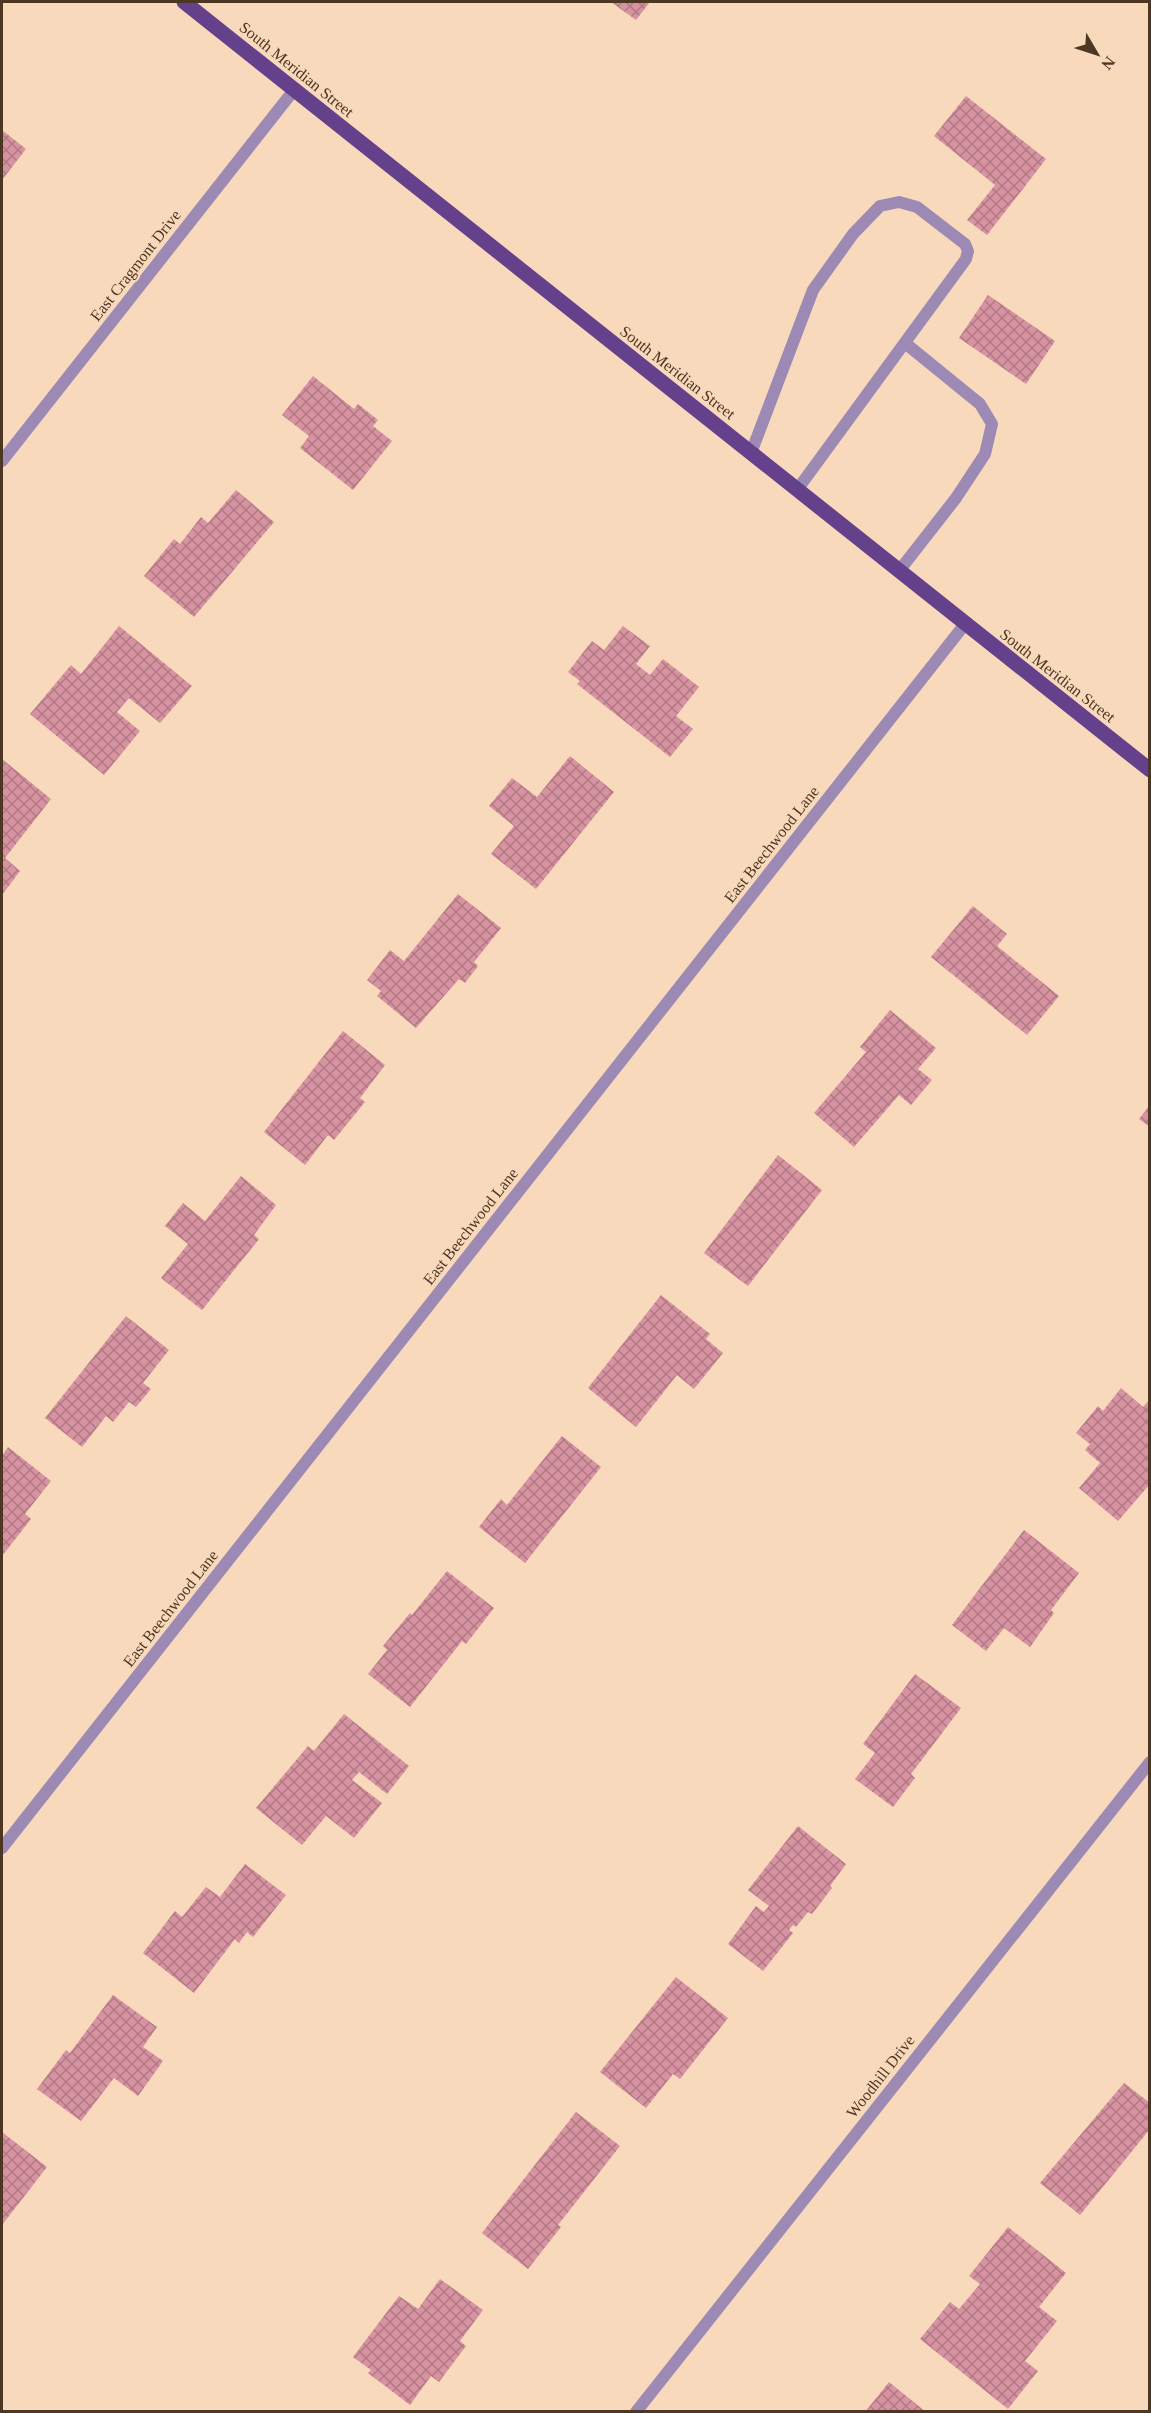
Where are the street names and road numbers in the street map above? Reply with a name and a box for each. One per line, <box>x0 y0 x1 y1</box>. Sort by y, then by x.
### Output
street label: South Meridian Street <box>236 18 357 121</box>
street label: East Cragmont Drive <box>87 207 185 325</box>
street label: South Meridian Street <box>617 322 739 423</box>
street label: South Meridian Street <box>997 625 1119 726</box>
street label: East Beechwood Lane <box>721 783 822 906</box>
street label: East Beechwood Lane <box>420 1165 521 1288</box>
street label: East Beechwood Lane <box>120 1547 221 1670</box>
street label: Woodhill Drive <box>843 2032 918 2121</box>

